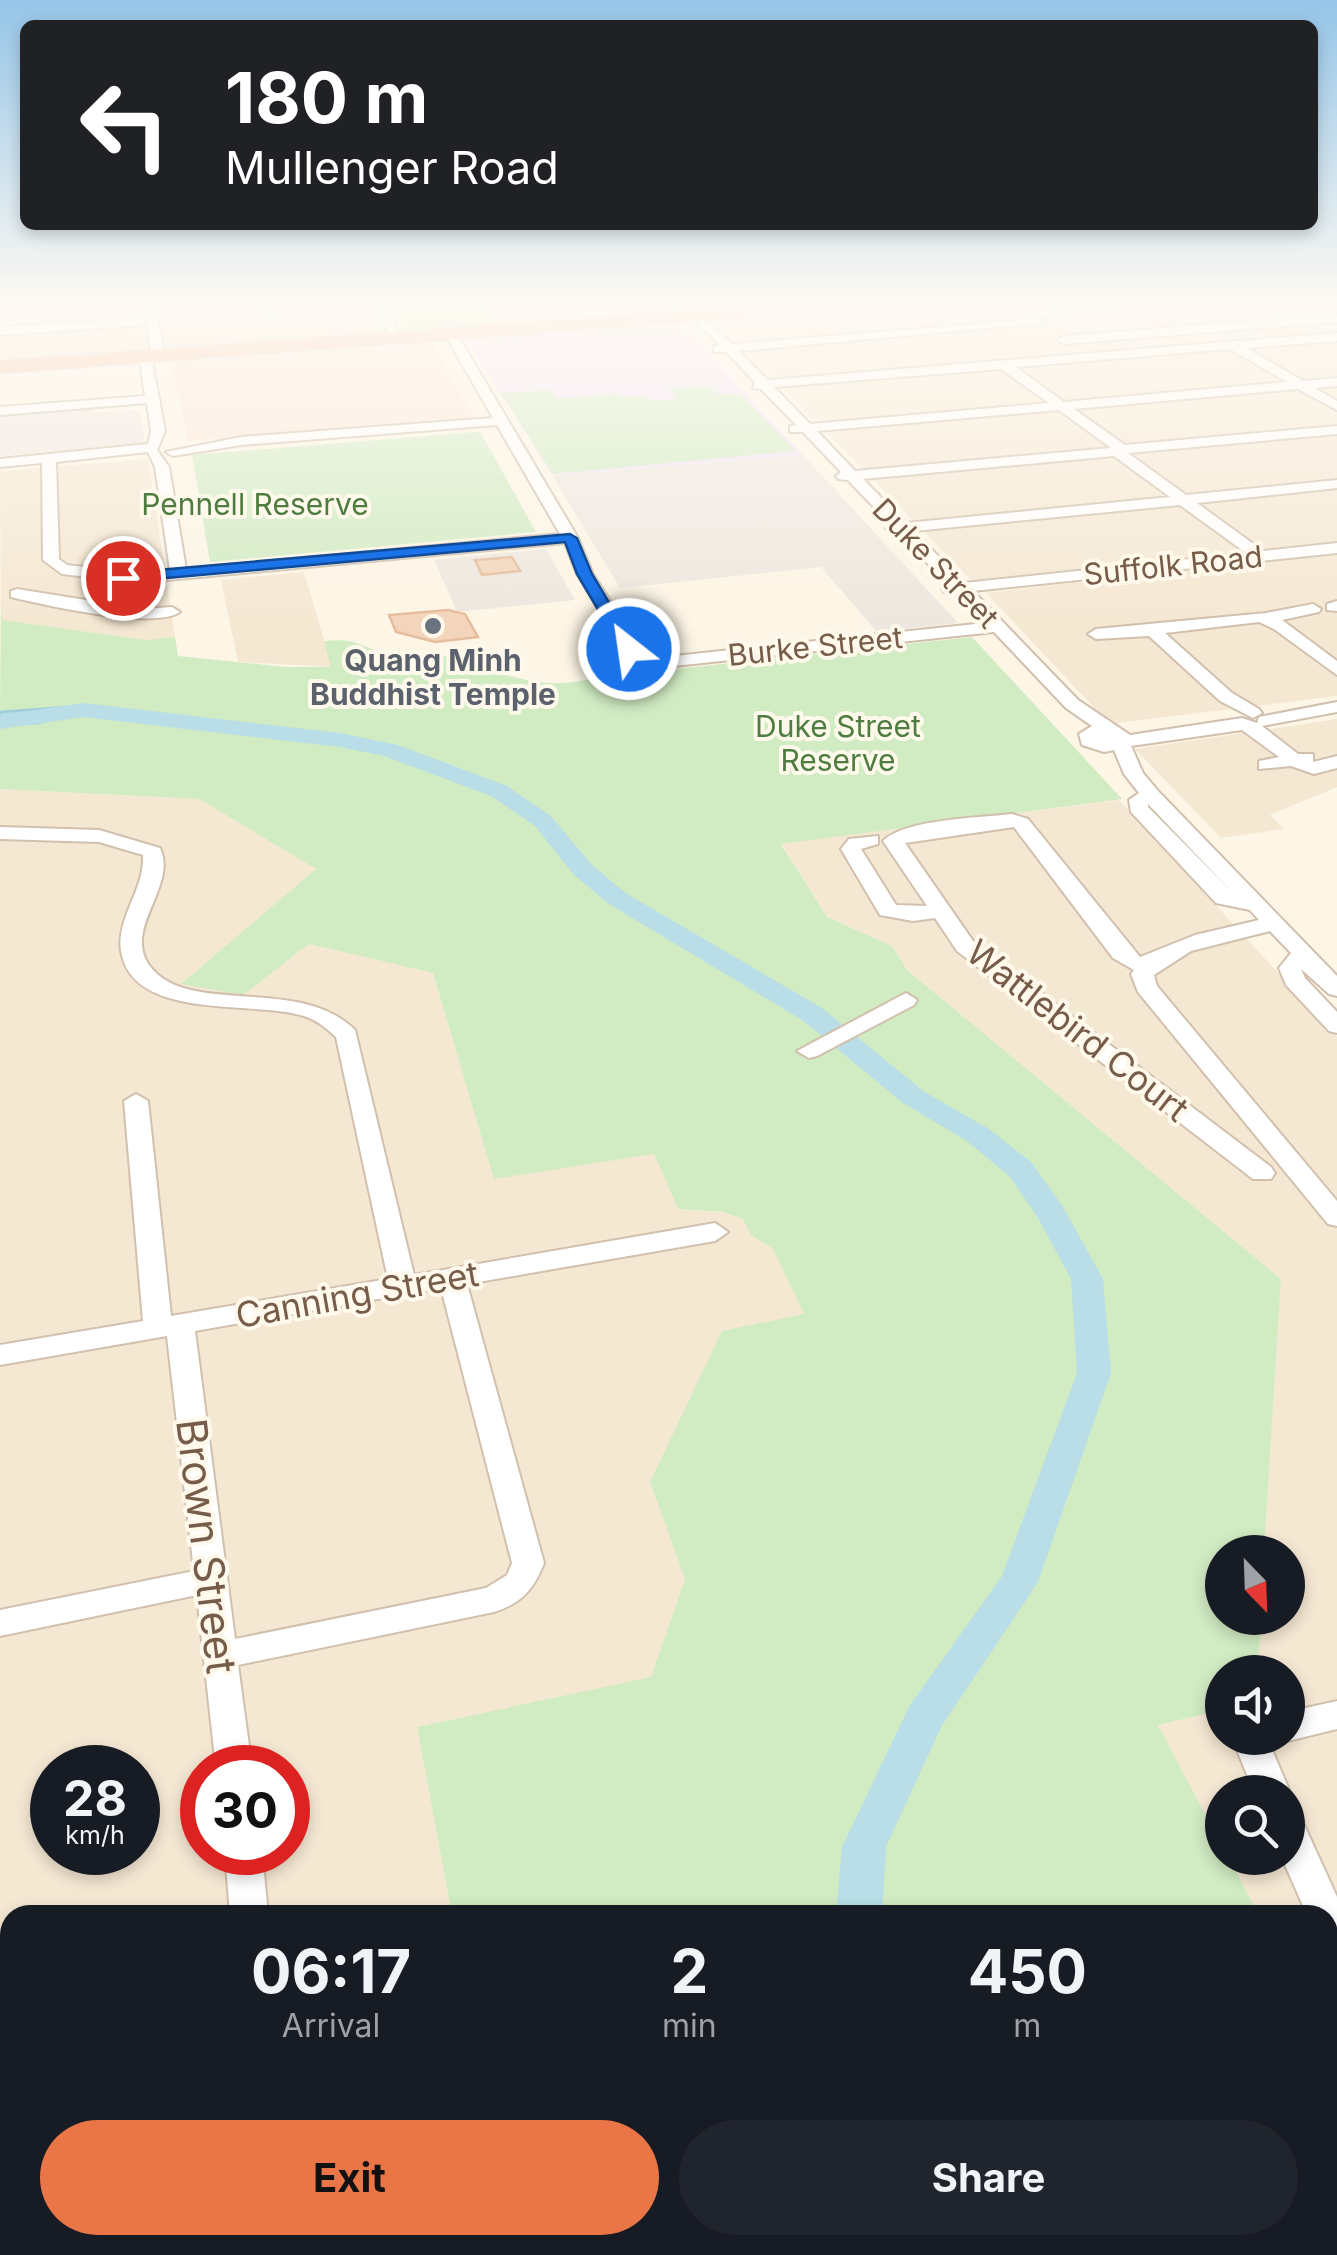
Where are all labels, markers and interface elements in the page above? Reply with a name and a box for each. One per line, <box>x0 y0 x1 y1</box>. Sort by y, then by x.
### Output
text: 180 m <box>225 55 428 140</box>
icon: left <box>60 60 190 190</box>
text: Mullenger Road <box>225 140 559 195</box>
park label: Pennell Reserve <box>141 486 369 522</box>
street label: Duke Street <box>865 491 1007 635</box>
pin <box>81 536 166 621</box>
street label: Suffolk Road <box>1082 538 1264 592</box>
icon: arrive <box>96 551 151 606</box>
position arrow <box>577 597 681 701</box>
marker: Quang Minh Buddhist Temple <box>422 615 444 637</box>
street label: Burke Street <box>726 619 904 673</box>
place label: Quang Minh Buddhist Temple <box>310 642 556 712</box>
park label: Duke Street Reserve <box>755 708 921 778</box>
street label: Wattlebird Court <box>959 930 1197 1130</box>
street label: Canning Street <box>232 1252 482 1336</box>
street label: Brown Street <box>166 1416 248 1676</box>
north arrow <box>1205 1535 1305 1635</box>
map controls <box>1205 1535 1305 1875</box>
button: sound <box>1205 1655 1305 1755</box>
speed limit sign: 30 <box>180 1745 310 1875</box>
text: 28 <box>63 1768 127 1828</box>
button: search <box>1205 1775 1305 1875</box>
text: km/h <box>65 1820 125 1850</box>
text: 06:17 <box>251 1935 411 2007</box>
text: 2 <box>671 1935 708 2007</box>
text: 450 <box>968 1935 1087 2007</box>
text: Arrival <box>282 2006 380 2045</box>
text: min <box>662 2006 717 2045</box>
text: m <box>1013 2006 1041 2045</box>
button: Exit <box>40 2120 659 2235</box>
button: Share <box>679 2120 1298 2235</box>

